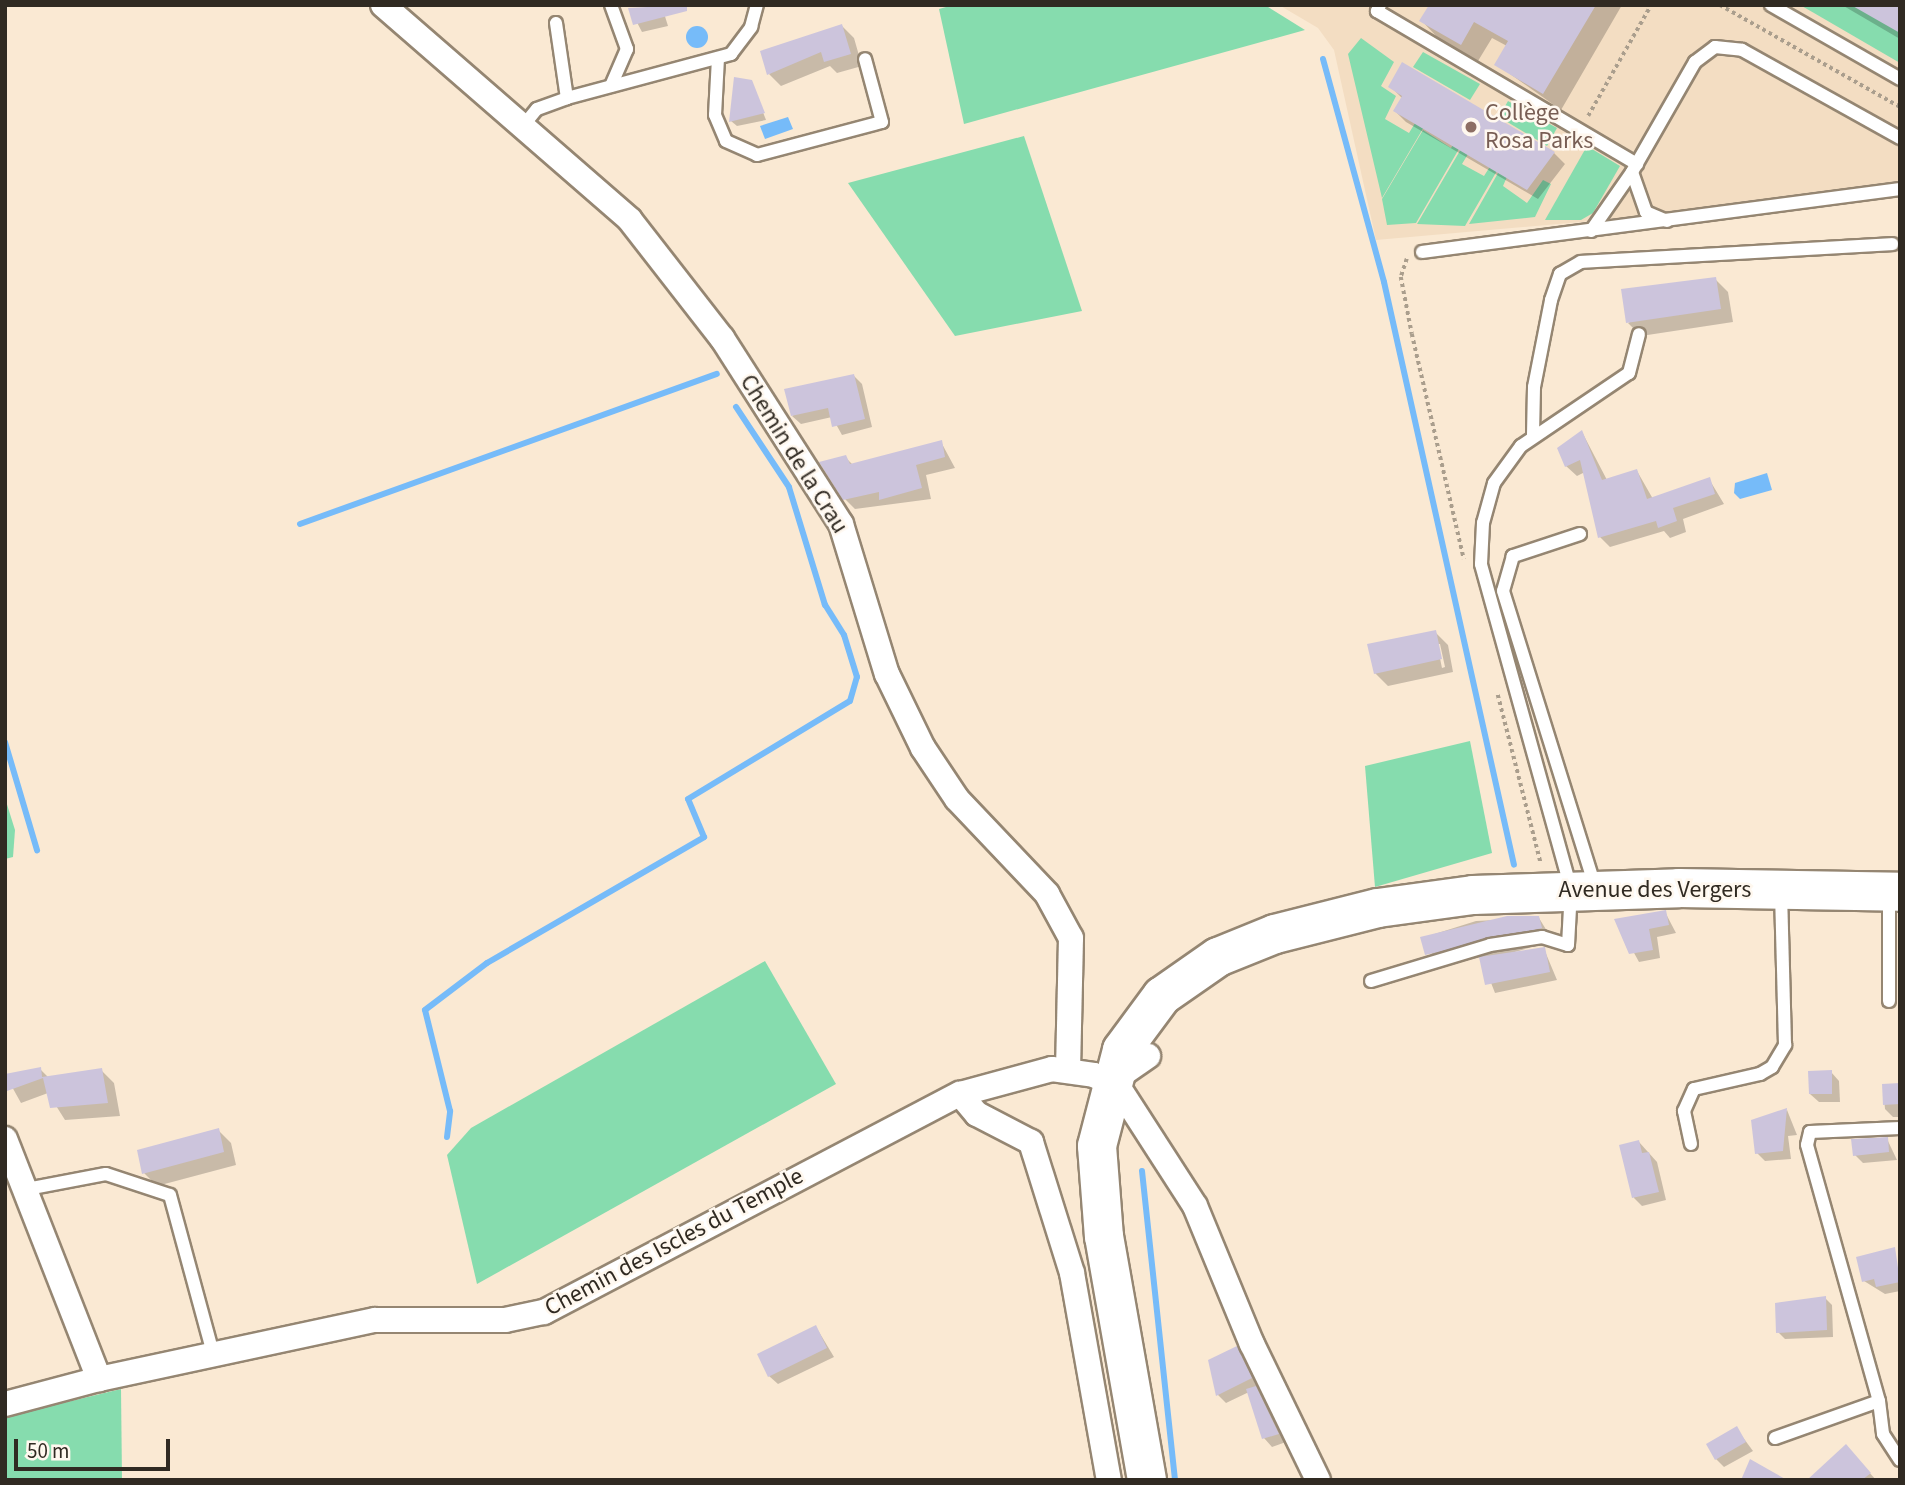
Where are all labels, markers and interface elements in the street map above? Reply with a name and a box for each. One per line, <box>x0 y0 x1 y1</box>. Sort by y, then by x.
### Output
place label: Collège Rosa Parks <box>1485 99 1593 155</box>
marker: Collège Rosa Parks <box>1463 119 1479 135</box>
street label: Chemin de la Crau <box>734 369 854 539</box>
street label: Avenue des Vergers <box>1559 876 1751 904</box>
street label: Chemin des Iscles du Temple <box>540 1162 808 1322</box>
scale bar <box>18 1426 173 1470</box>
text: 50 m <box>27 1436 69 1466</box>

